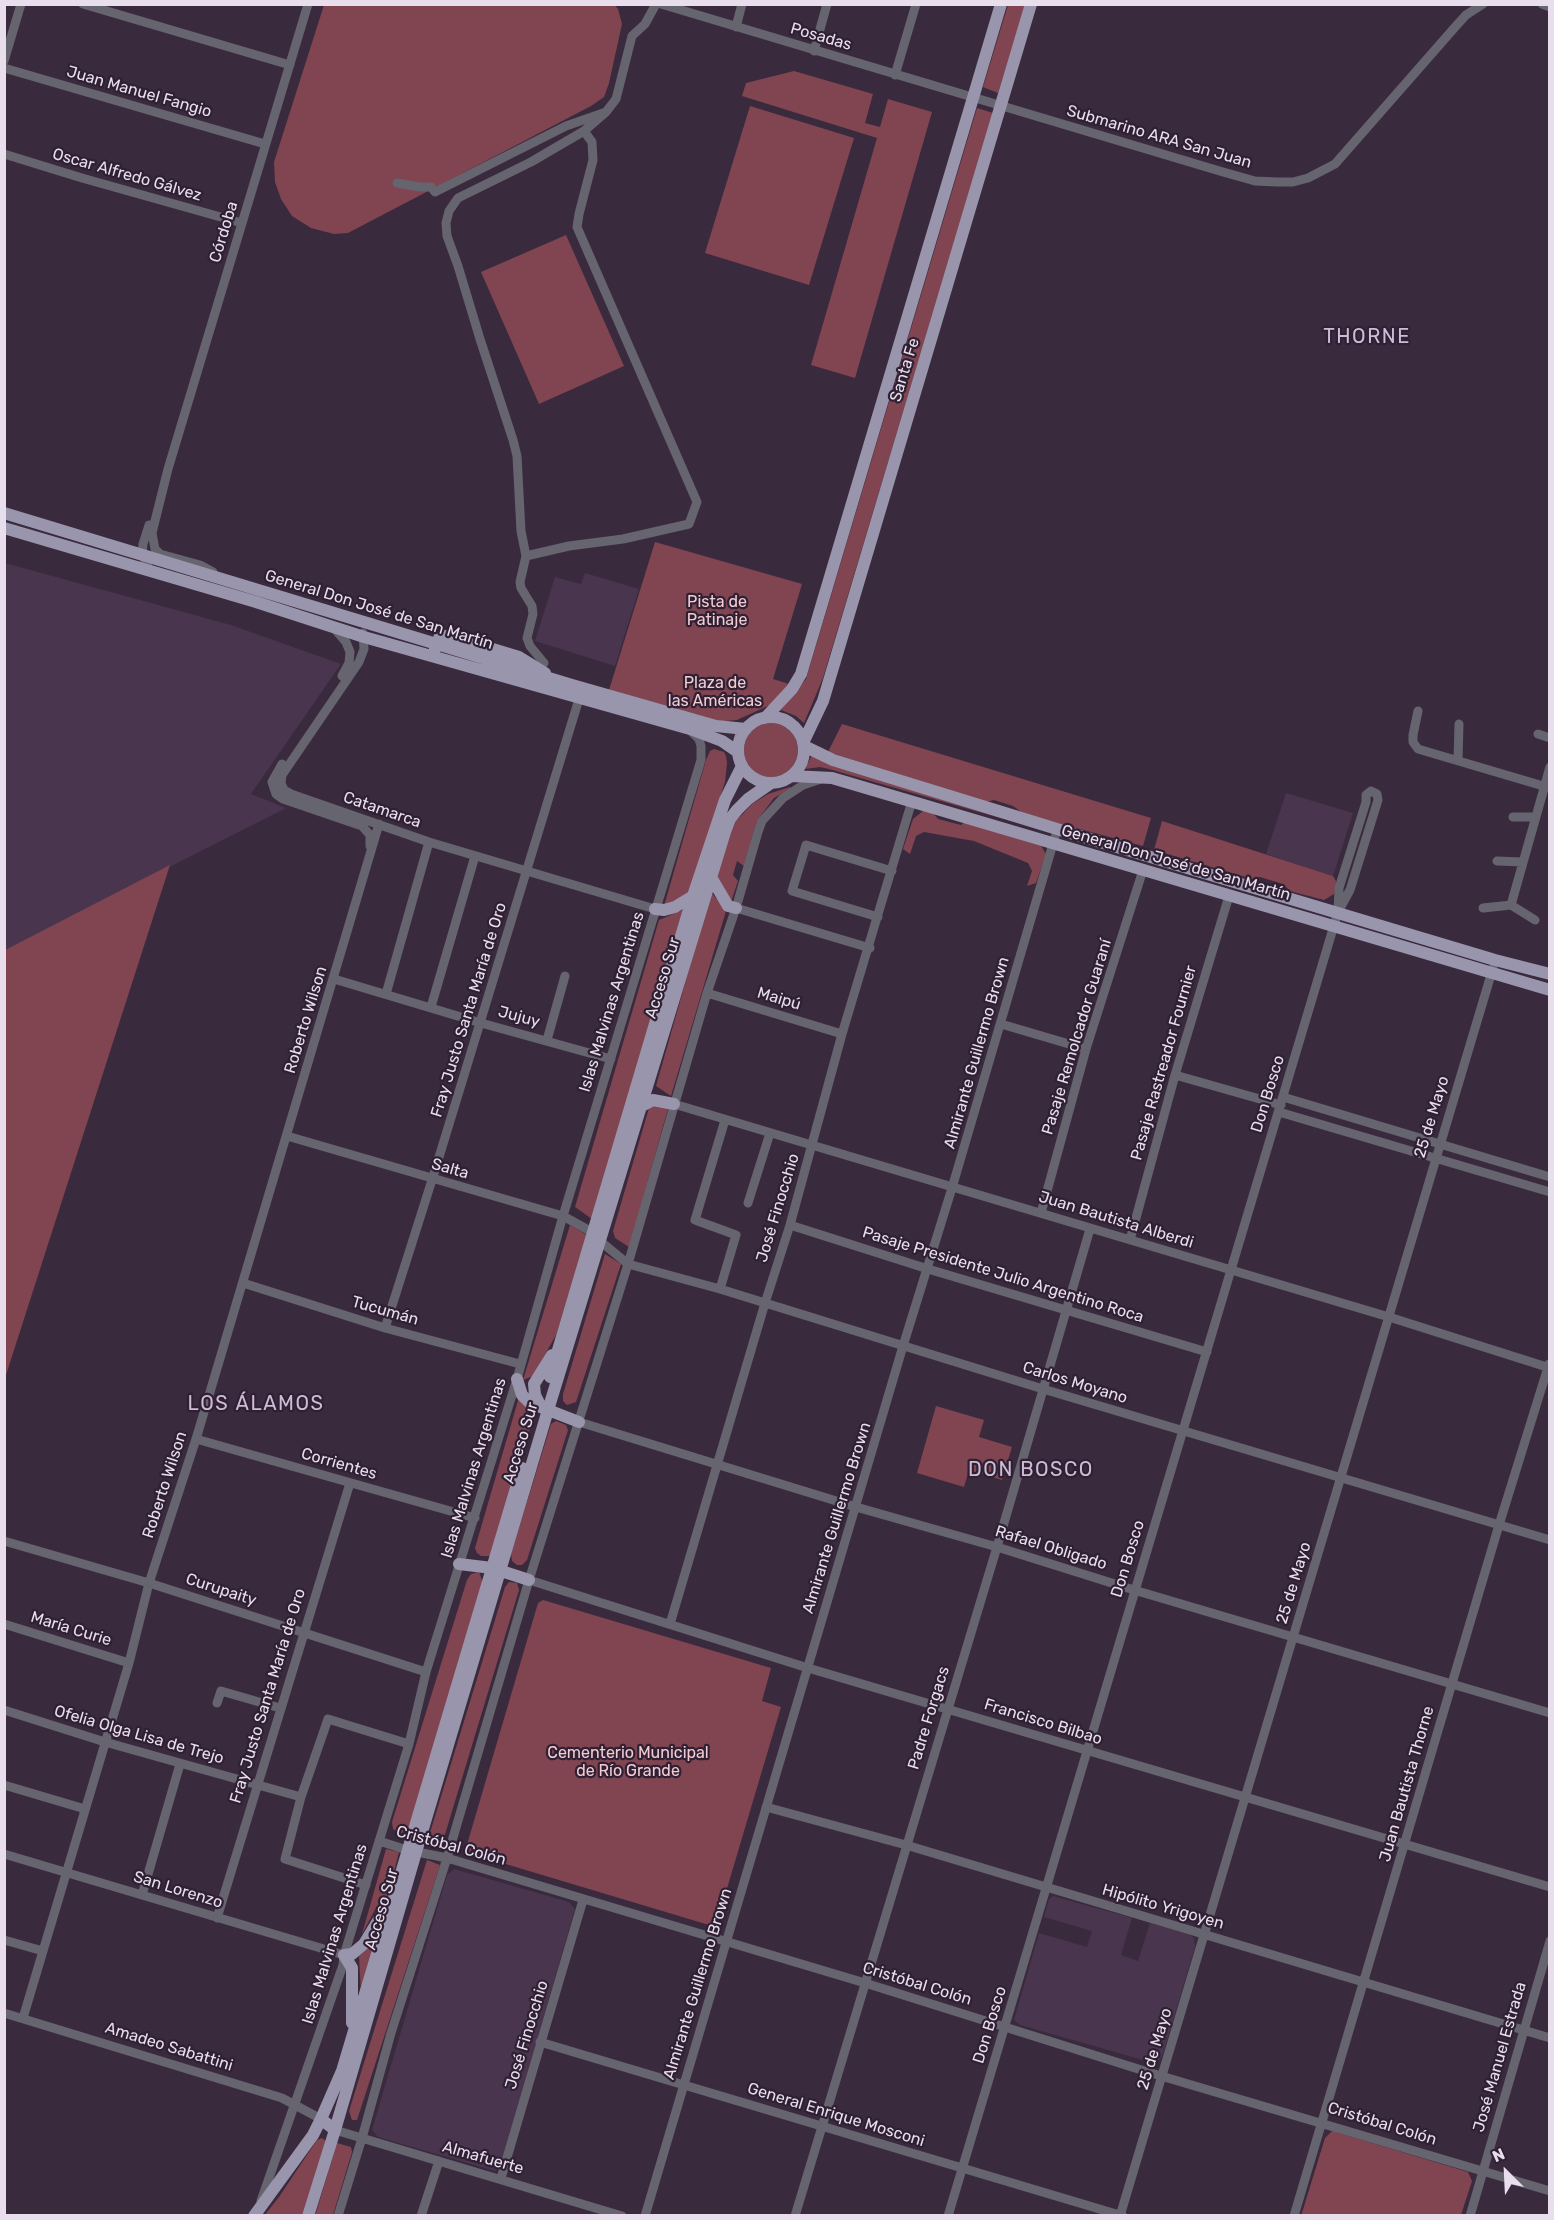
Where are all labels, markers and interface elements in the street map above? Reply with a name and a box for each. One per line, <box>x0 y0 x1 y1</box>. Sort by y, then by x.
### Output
street label: Posadas <box>788 19 854 55</box>
street label: Juan Manuel Fangio <box>64 62 214 122</box>
street label: Submarino ARA San Juan <box>1064 101 1254 173</box>
street label: Oscar Alfredo Gálvez <box>50 145 204 205</box>
street label: Córdoba <box>206 199 242 265</box>
district label: THORNE <box>1323 325 1411 349</box>
street label: Santa Fe <box>886 336 924 404</box>
street label: General Don José de San Martín <box>263 566 495 654</box>
park label: Pista de Patinaje <box>687 592 747 630</box>
park label: Plaza de las Américas <box>668 673 762 711</box>
street label: Catamarca <box>341 788 423 832</box>
street label: General Don José de San Martín <box>1059 821 1293 905</box>
street label: Fray Justo Santa María de Oro <box>427 900 511 1120</box>
street label: Islas Malvinas Argentinas <box>575 909 649 1095</box>
street label: Acceso Sur <box>642 935 684 1021</box>
street label: Pasaje Remolcador Guaraní <box>1038 937 1116 1137</box>
street label: Almirante Guillermo Brown <box>940 955 1014 1151</box>
street label: Pasaje Rastreador Fournier <box>1127 963 1201 1163</box>
street label: Roberto Wilson <box>281 964 331 1076</box>
street label: Maipú <box>755 983 803 1015</box>
street label: Jujuy <box>496 1002 542 1032</box>
street label: Don Bosco <box>1247 1053 1289 1135</box>
street label: 25 de Mayo <box>1410 1074 1454 1160</box>
street label: José Finocchio <box>752 1151 804 1265</box>
street label: Salta <box>429 1155 471 1183</box>
street label: Juan Bautista Alberdi <box>1036 1187 1196 1253</box>
street label: Pasaje Presidente Julio Argentino Roca <box>860 1223 1146 1327</box>
street label: Tucumán <box>349 1292 421 1330</box>
street label: Carlos Moyano <box>1020 1358 1130 1408</box>
street label: Islas Malvinas Argentinas <box>437 1375 511 1561</box>
district label: LOS ÁLAMOS <box>188 1392 324 1416</box>
street label: Acceso Sur <box>500 1400 542 1486</box>
street label: Almirante Guillermo Brown <box>799 1420 875 1616</box>
street label: Roberto Wilson <box>139 1429 191 1541</box>
street label: Corrientes <box>299 1444 379 1484</box>
district label: DON BOSCO <box>968 1458 1094 1482</box>
street label: Don Bosco <box>1107 1518 1149 1600</box>
street label: Rafael Obligado <box>993 1522 1109 1574</box>
street label: 25 de Mayo <box>1272 1540 1316 1626</box>
street label: Curupaity <box>183 1570 259 1610</box>
street label: Fray Justo Santa María de Oro <box>226 1586 310 1806</box>
street label: María Curie <box>28 1608 114 1650</box>
street label: Padre Forgacs <box>904 1664 954 1772</box>
street label: Francisco Bilbao <box>982 1695 1104 1749</box>
street label: Ofelia Olga Lisa de Trejo <box>52 1702 226 1768</box>
street label: Juan Bautista Thorne <box>1376 1704 1438 1864</box>
park label: Cementerio Municipal de Río Grande <box>547 1743 709 1781</box>
street label: Cristóbal Colón <box>394 1822 508 1870</box>
street label: Islas Malvinas Argentinas <box>298 1841 372 2027</box>
street label: Acceso Sur <box>361 1866 403 1952</box>
street label: San Lorenzo <box>131 1867 225 1913</box>
street label: Hipólito Yrigoyen <box>1100 1880 1226 1934</box>
street label: Almirante Guillermo Brown <box>660 1886 736 2082</box>
street label: Cristóbal Colón <box>860 1958 974 2010</box>
street label: José Finocchio <box>501 1978 553 2092</box>
street label: José Manuel Estrada <box>1469 1980 1531 2134</box>
street label: Don Bosco <box>969 1984 1011 2066</box>
street label: 25 de Mayo <box>1133 2006 1177 2092</box>
street label: Amadeo Sabattini <box>103 2018 235 2076</box>
street label: General Enrique Mosconi <box>745 2079 927 2151</box>
street label: Cristóbal Colón <box>1325 2098 1439 2150</box>
street label: Almafuerte <box>440 2137 526 2179</box>
north arrow <box>1476 2142 1536 2202</box>
text: N <box>1489 2144 1508 2166</box>

